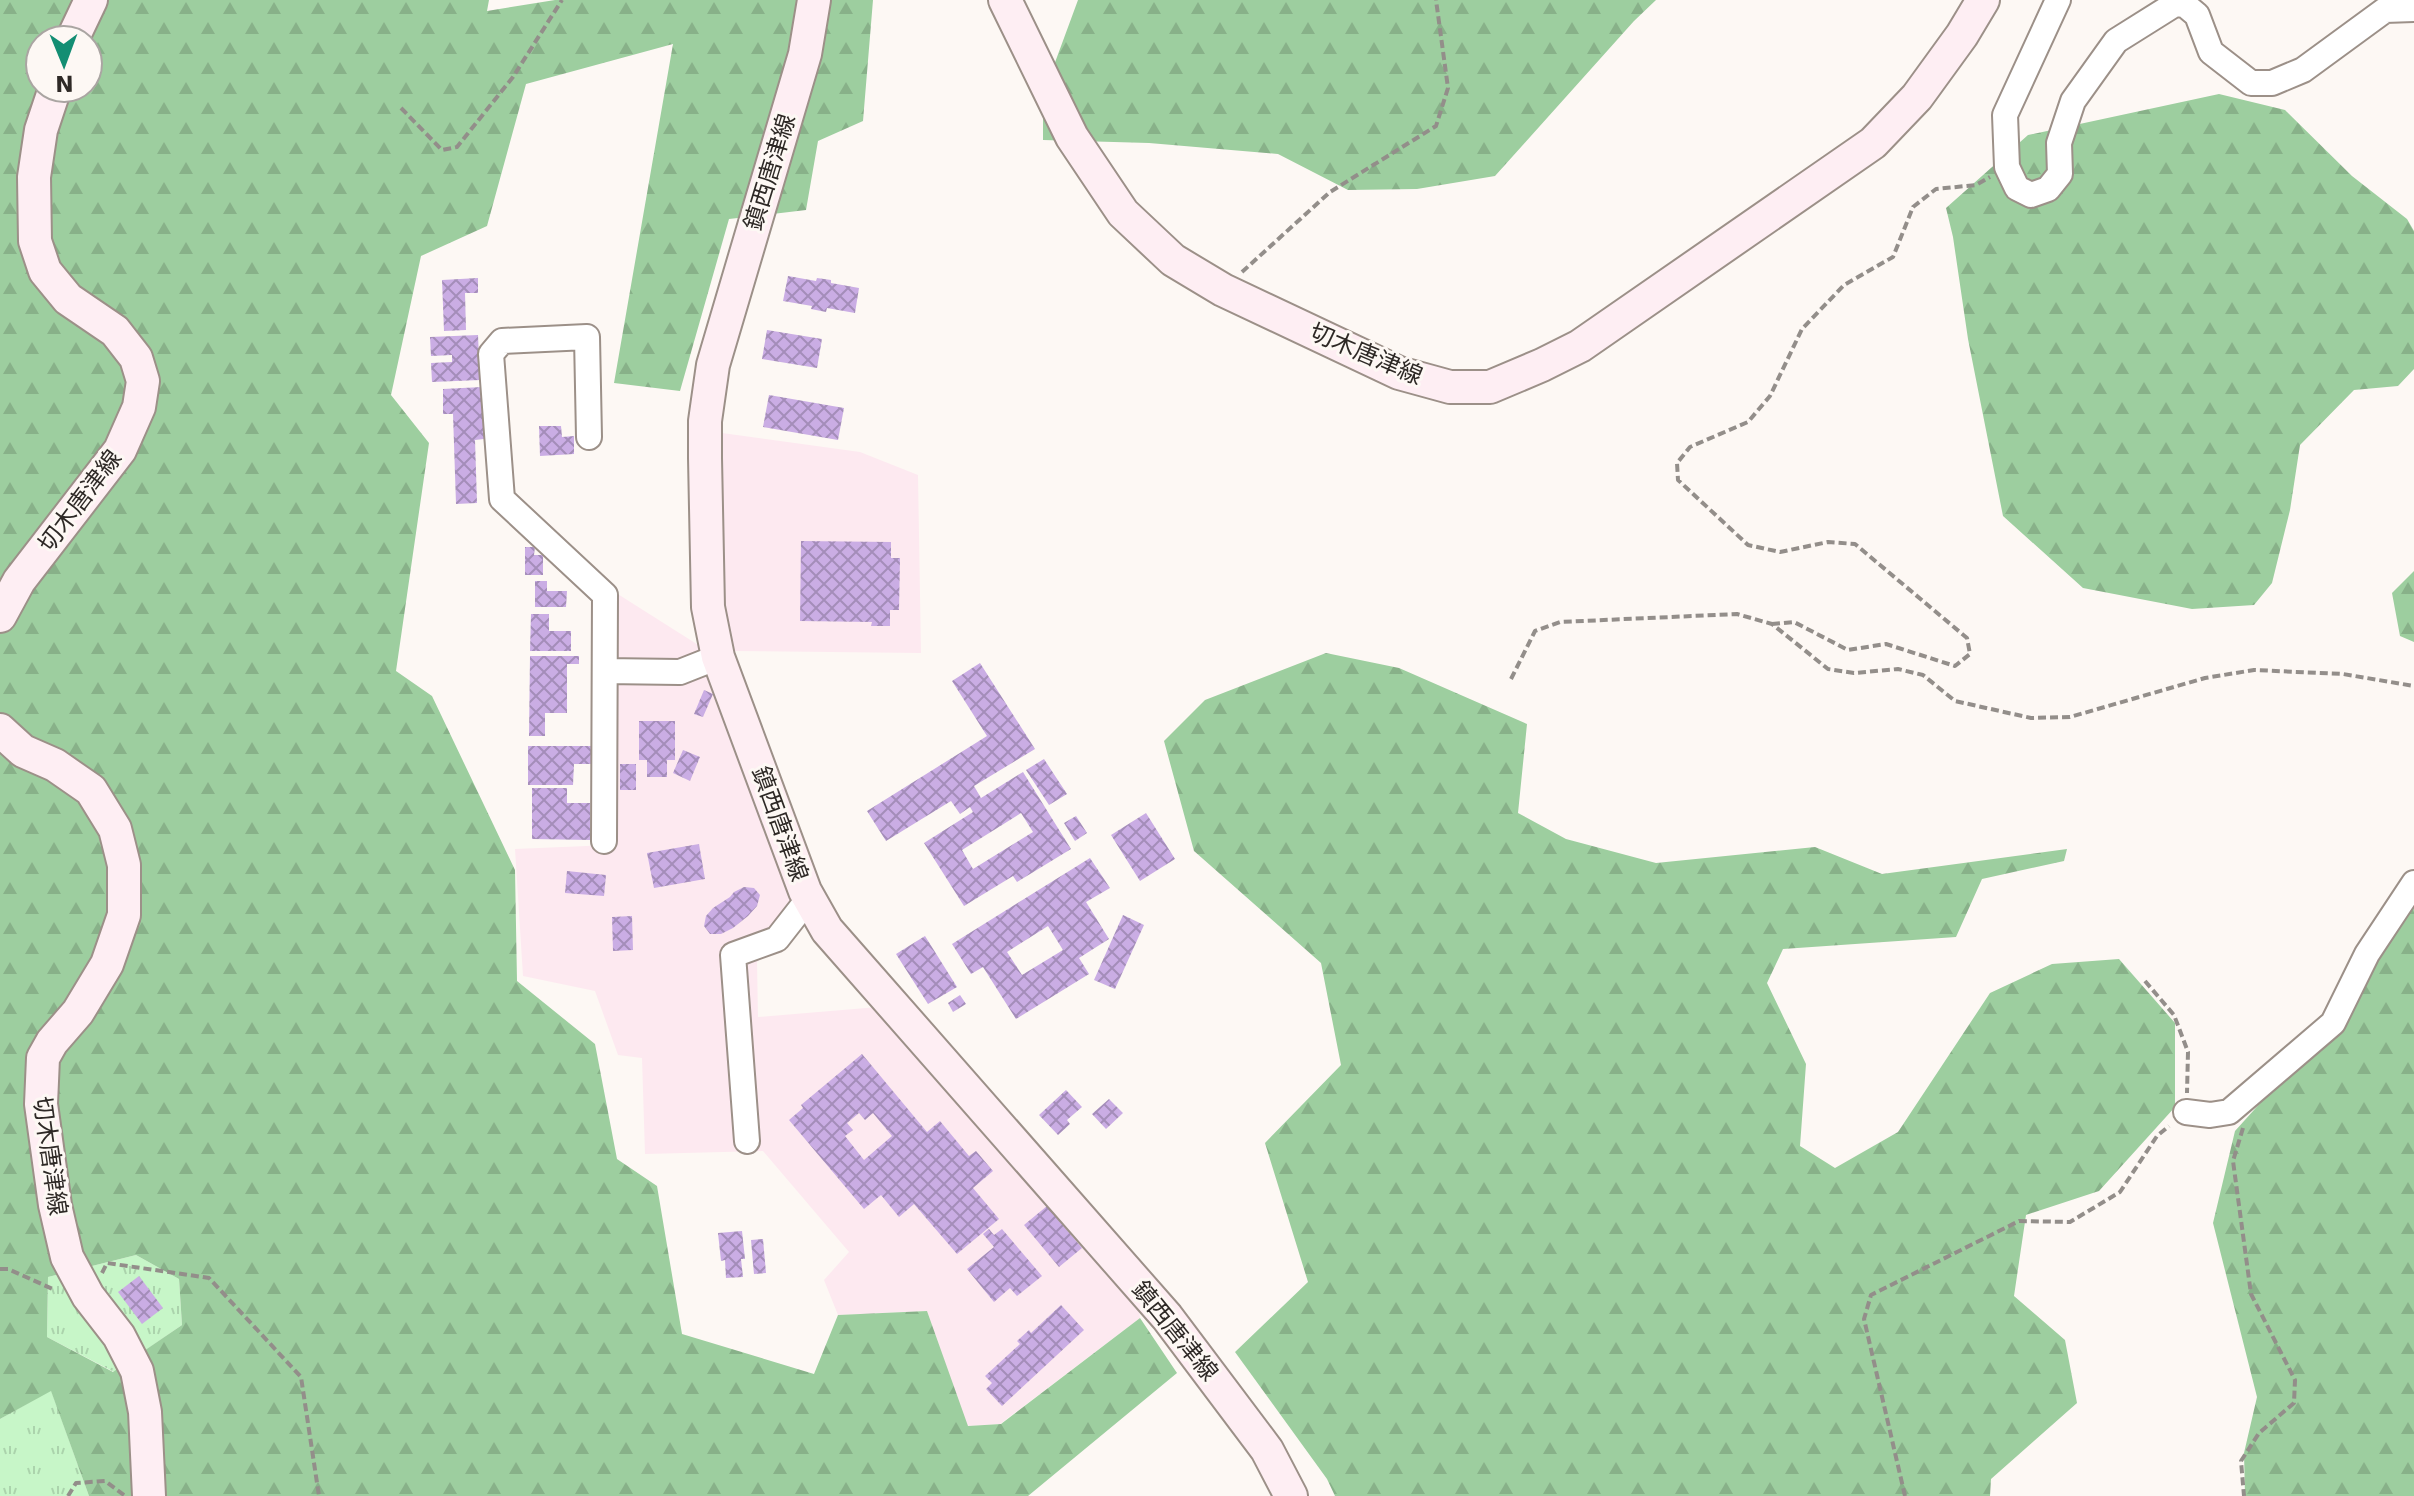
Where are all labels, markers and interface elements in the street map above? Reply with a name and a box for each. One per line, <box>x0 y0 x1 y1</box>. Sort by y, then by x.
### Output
north arrow <box>24 24 104 104</box>
text: N <box>55 71 74 96</box>
street label: 鎮西唐津線 <box>739 111 801 233</box>
street label: 切木唐津線 <box>1305 318 1427 390</box>
street label: 切木唐津線 <box>33 445 127 557</box>
street label: 鎮西唐津線 <box>746 763 814 885</box>
street label: 切木唐津線 <box>28 1095 72 1217</box>
street label: 鎮西唐津線 <box>1126 1276 1224 1386</box>

